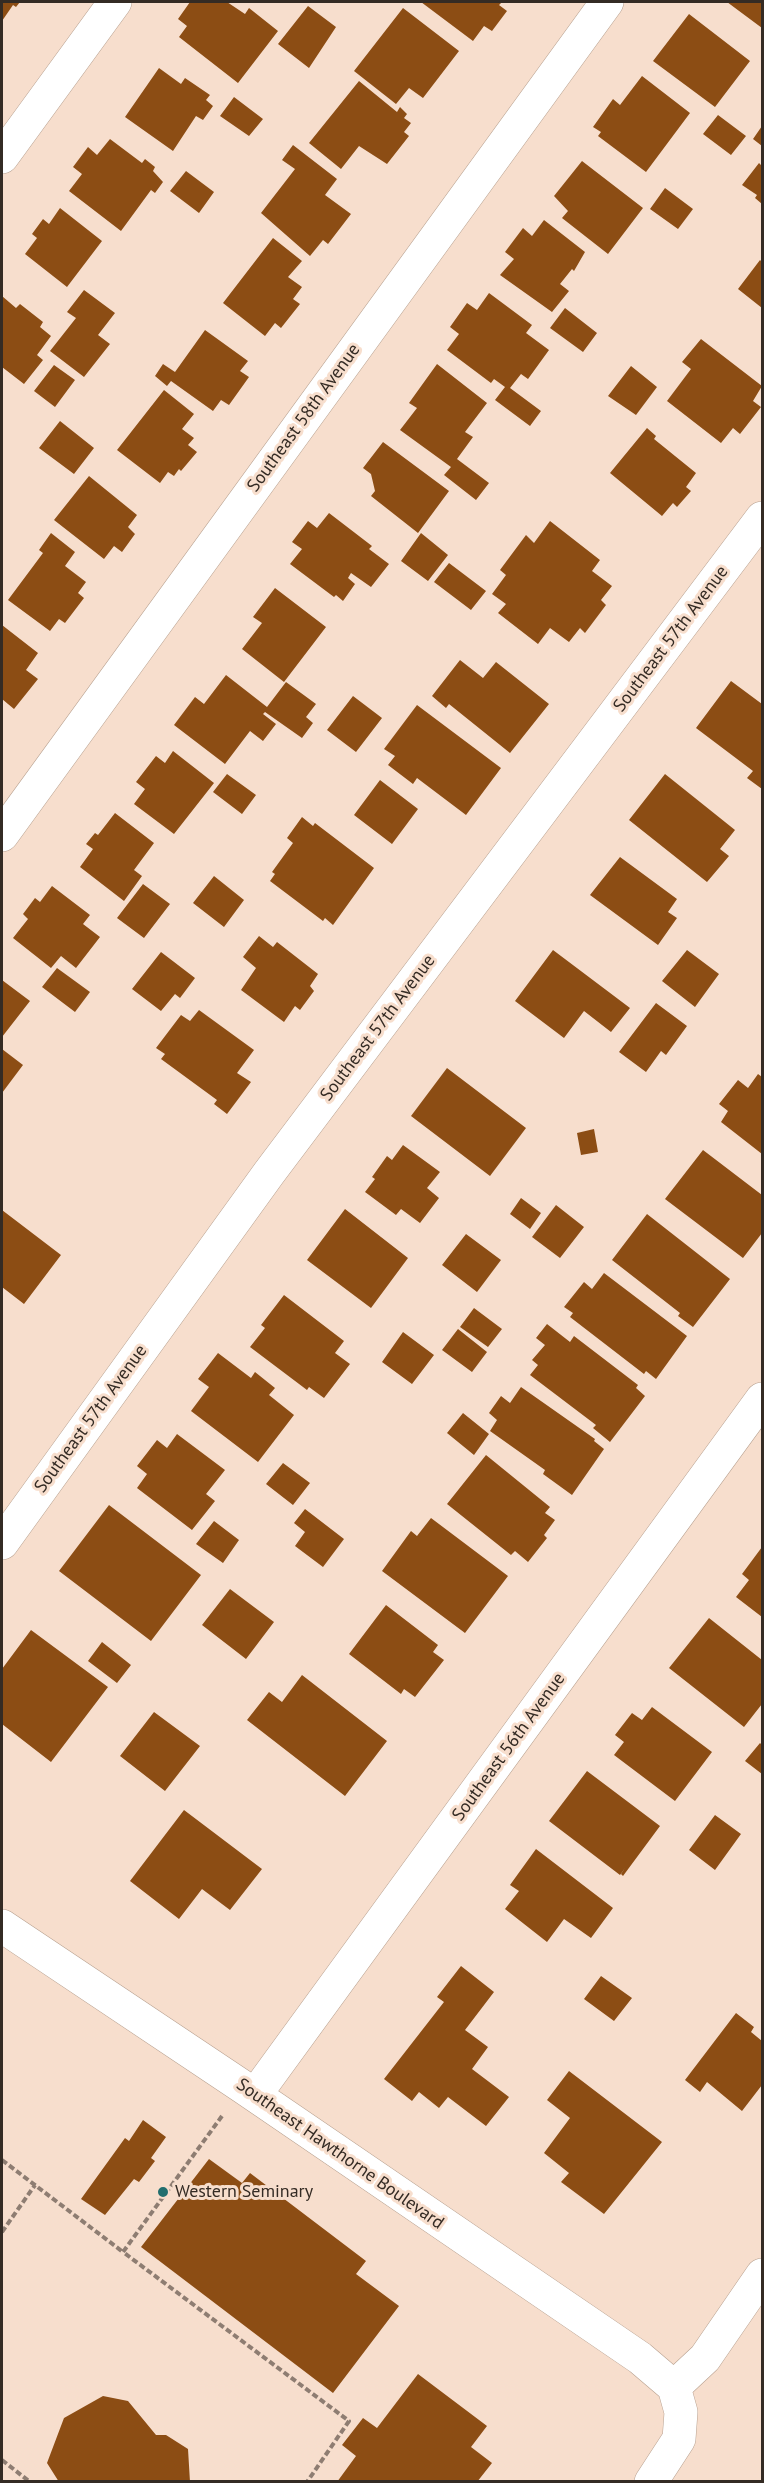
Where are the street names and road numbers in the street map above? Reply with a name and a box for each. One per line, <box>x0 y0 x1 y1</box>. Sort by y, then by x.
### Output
street label: Southeast 58th Avenue <box>243 340 365 496</box>
street label: Southeast 57th Avenue <box>609 562 733 716</box>
street label: Southeast 57th Avenue <box>316 951 440 1105</box>
street label: Southeast 57th Avenue <box>30 1341 152 1497</box>
street label: Southeast 56th Avenue <box>448 1669 570 1825</box>
street label: Southeast Hawthorne Boulevard <box>232 2074 448 2234</box>

